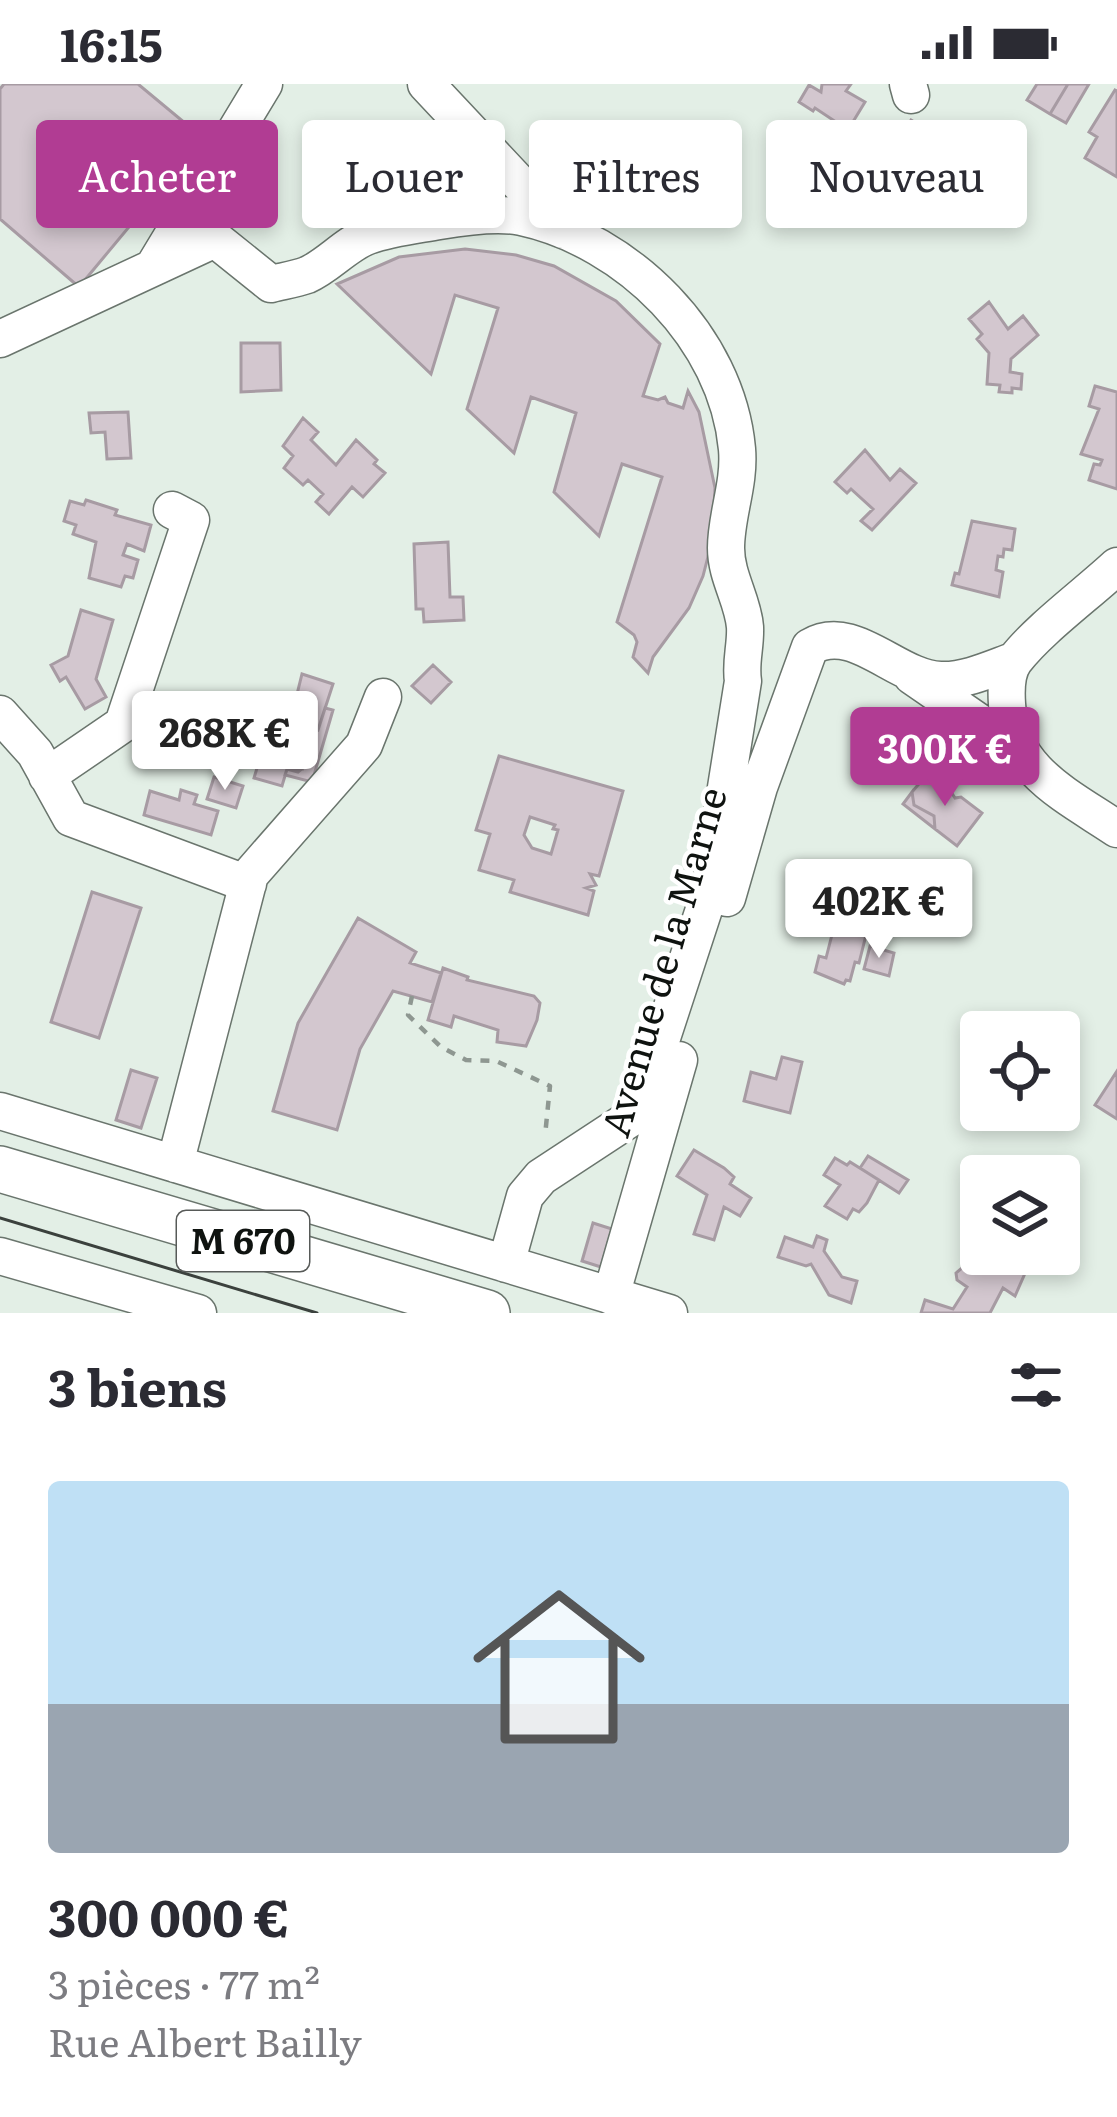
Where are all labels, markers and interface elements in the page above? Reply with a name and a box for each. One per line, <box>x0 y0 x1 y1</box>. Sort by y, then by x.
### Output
text: 16:15 <box>60 9 163 76</box>
chip: Acheter <box>36 120 278 228</box>
chip: Louer <box>302 120 505 228</box>
chip: Filtres <box>529 120 742 228</box>
chip: Nouveau <box>766 120 1027 228</box>
pin: 268K € <box>127 691 323 793</box>
text: 268K € <box>159 701 291 759</box>
pin: 300K € <box>847 707 1043 809</box>
text: 300K € <box>877 717 1013 775</box>
street label: Avenue de la Marne <box>583 779 739 1143</box>
pin: 402K € <box>781 859 977 961</box>
text: 402K € <box>812 869 946 927</box>
map controls <box>960 1011 1080 1275</box>
button: locate <box>960 1011 1080 1131</box>
button: layers <box>960 1155 1080 1275</box>
road number: M 670 <box>177 1211 309 1271</box>
text: 3 biens <box>48 1347 227 1423</box>
icon: filters <box>1003 1352 1069 1418</box>
icon: home <box>451 1559 667 1775</box>
text: 300 000 € <box>48 1877 289 1953</box>
text: 3 pièces · 77 m² <box>48 1953 320 2011</box>
text: Rue Albert Bailly <box>48 2011 362 2069</box>

